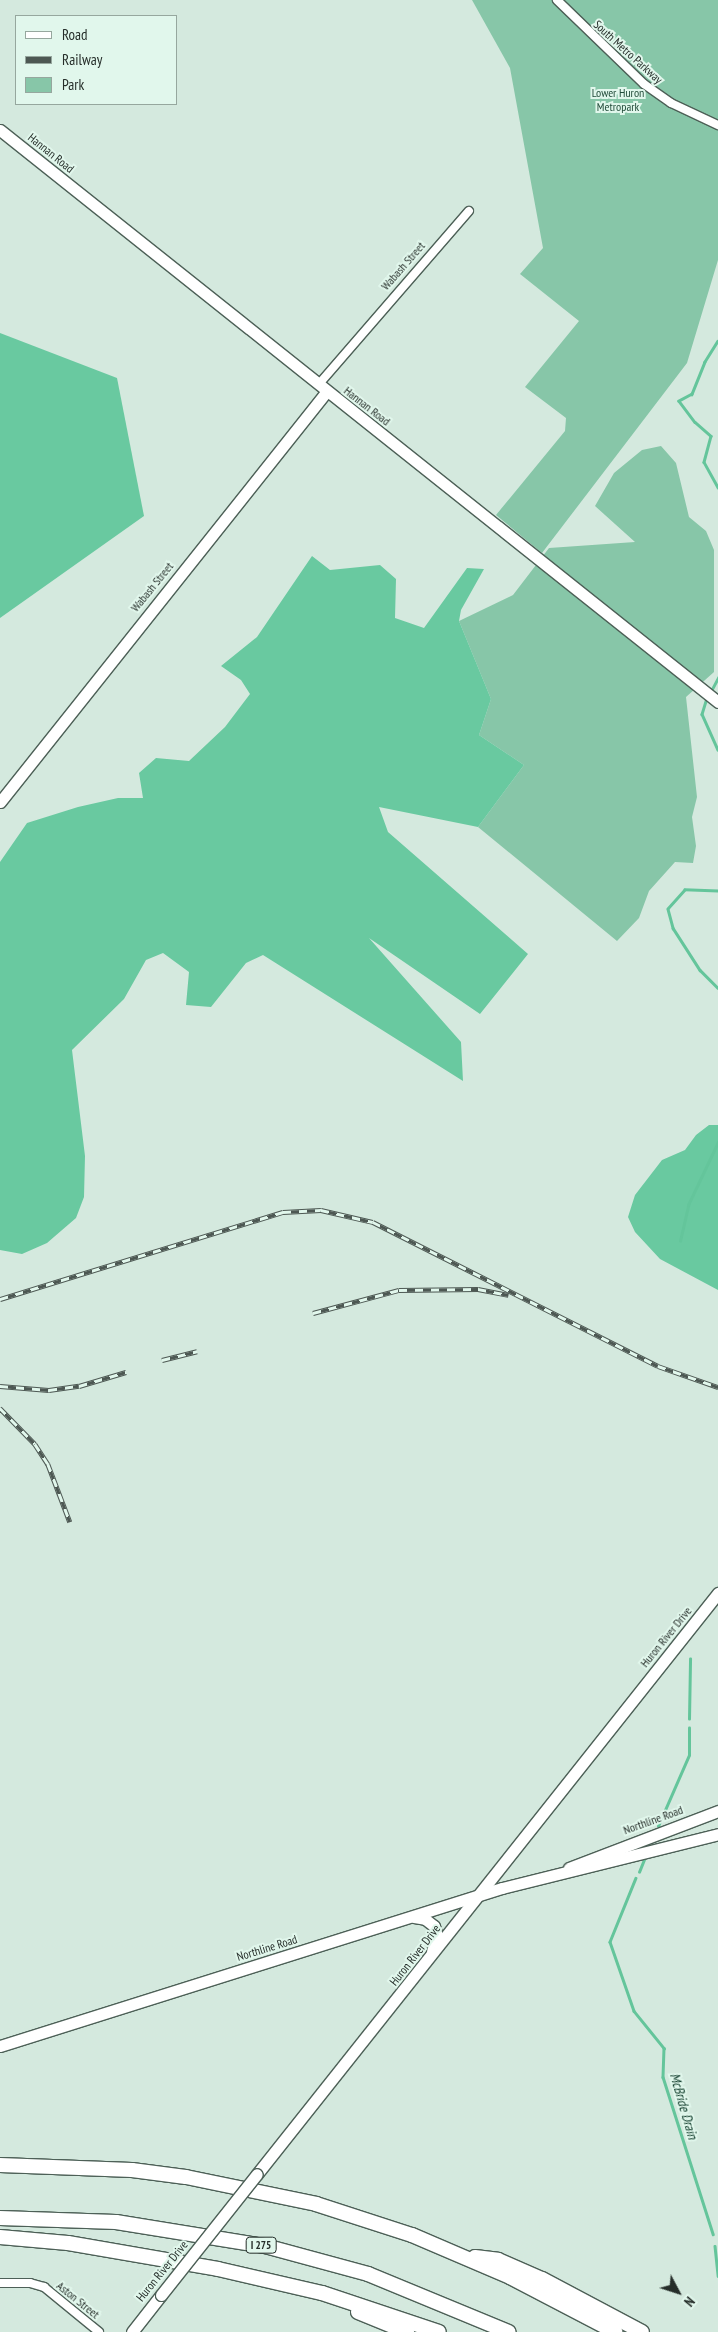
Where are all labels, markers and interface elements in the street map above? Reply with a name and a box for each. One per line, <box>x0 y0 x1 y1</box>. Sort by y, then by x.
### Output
legend <box>15 15 178 105</box>
street label: South Metro Parkway <box>591 17 665 87</box>
text: Road <box>62 25 88 44</box>
text: Railway <box>62 50 102 69</box>
text: Park <box>62 75 84 94</box>
park label: Lower Huron Metropark <box>592 86 644 114</box>
street label: Hannan Road <box>25 130 77 176</box>
street label: Wabash Street <box>378 239 428 293</box>
street label: Hannan Road <box>341 383 393 429</box>
street label: Wabash Street <box>128 559 176 615</box>
street label: Huron River Drive <box>637 1604 695 1670</box>
street label: Northline Road <box>621 1803 685 1837</box>
street label: Huron River Drive <box>387 1922 443 1988</box>
street label: Northline Road <box>235 1932 299 1964</box>
water label: McBride Drain <box>667 2071 701 2141</box>
road number: I 275 <box>245 2236 277 2254</box>
street label: Huron River Drive <box>133 2238 191 2304</box>
north arrow <box>653 2267 703 2317</box>
street label: Aston Street <box>54 2278 102 2322</box>
text: N <box>680 2293 699 2310</box>

